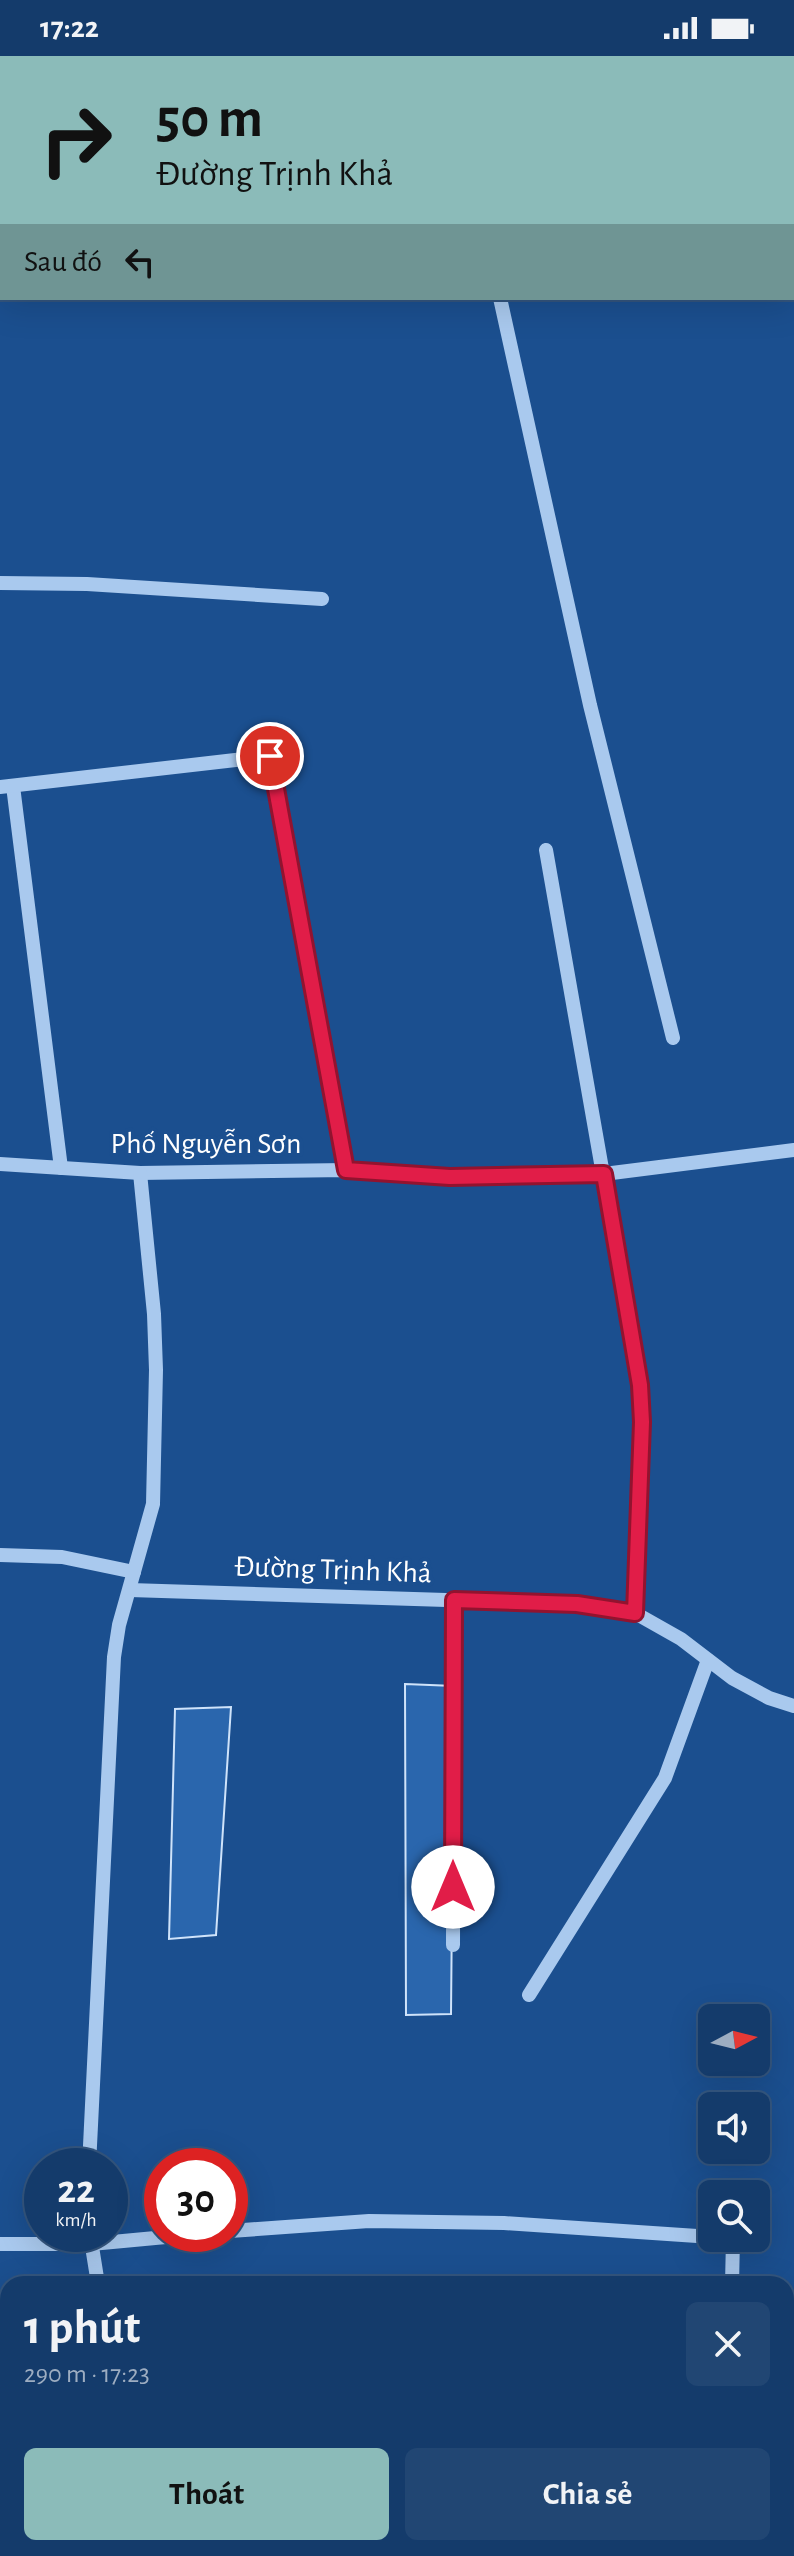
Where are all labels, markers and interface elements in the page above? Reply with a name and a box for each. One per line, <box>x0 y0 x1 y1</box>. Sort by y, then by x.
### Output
text: 17:22 <box>40 13 99 43</box>
icon: right <box>24 88 128 192</box>
text: 50 m <box>156 91 263 147</box>
text: Đường Trịnh Khả <box>156 156 393 192</box>
icon: left <box>118 240 162 284</box>
text: Sau đó <box>24 247 102 277</box>
pin <box>236 722 304 790</box>
icon: arrive <box>248 734 292 778</box>
street label: Phố Nguyễn Sơn <box>110 1128 302 1159</box>
street label: Đường Trịnh Khả <box>234 1552 432 1588</box>
position arrow <box>411 1845 495 1929</box>
north arrow <box>698 2004 770 2076</box>
map controls <box>698 2004 770 2252</box>
button: sound <box>698 2092 770 2164</box>
speed limit sign: 30 <box>144 2148 248 2252</box>
text: 22 <box>57 2170 95 2210</box>
button: search <box>698 2180 770 2252</box>
text: km/h <box>55 2210 97 2230</box>
button: close <box>686 2302 770 2386</box>
text: 1 phút <box>24 2305 140 2353</box>
text: 290 m · 17:23 <box>24 2361 150 2387</box>
button: Thoát <box>24 2448 389 2540</box>
button: Chia sẻ <box>405 2448 770 2540</box>

